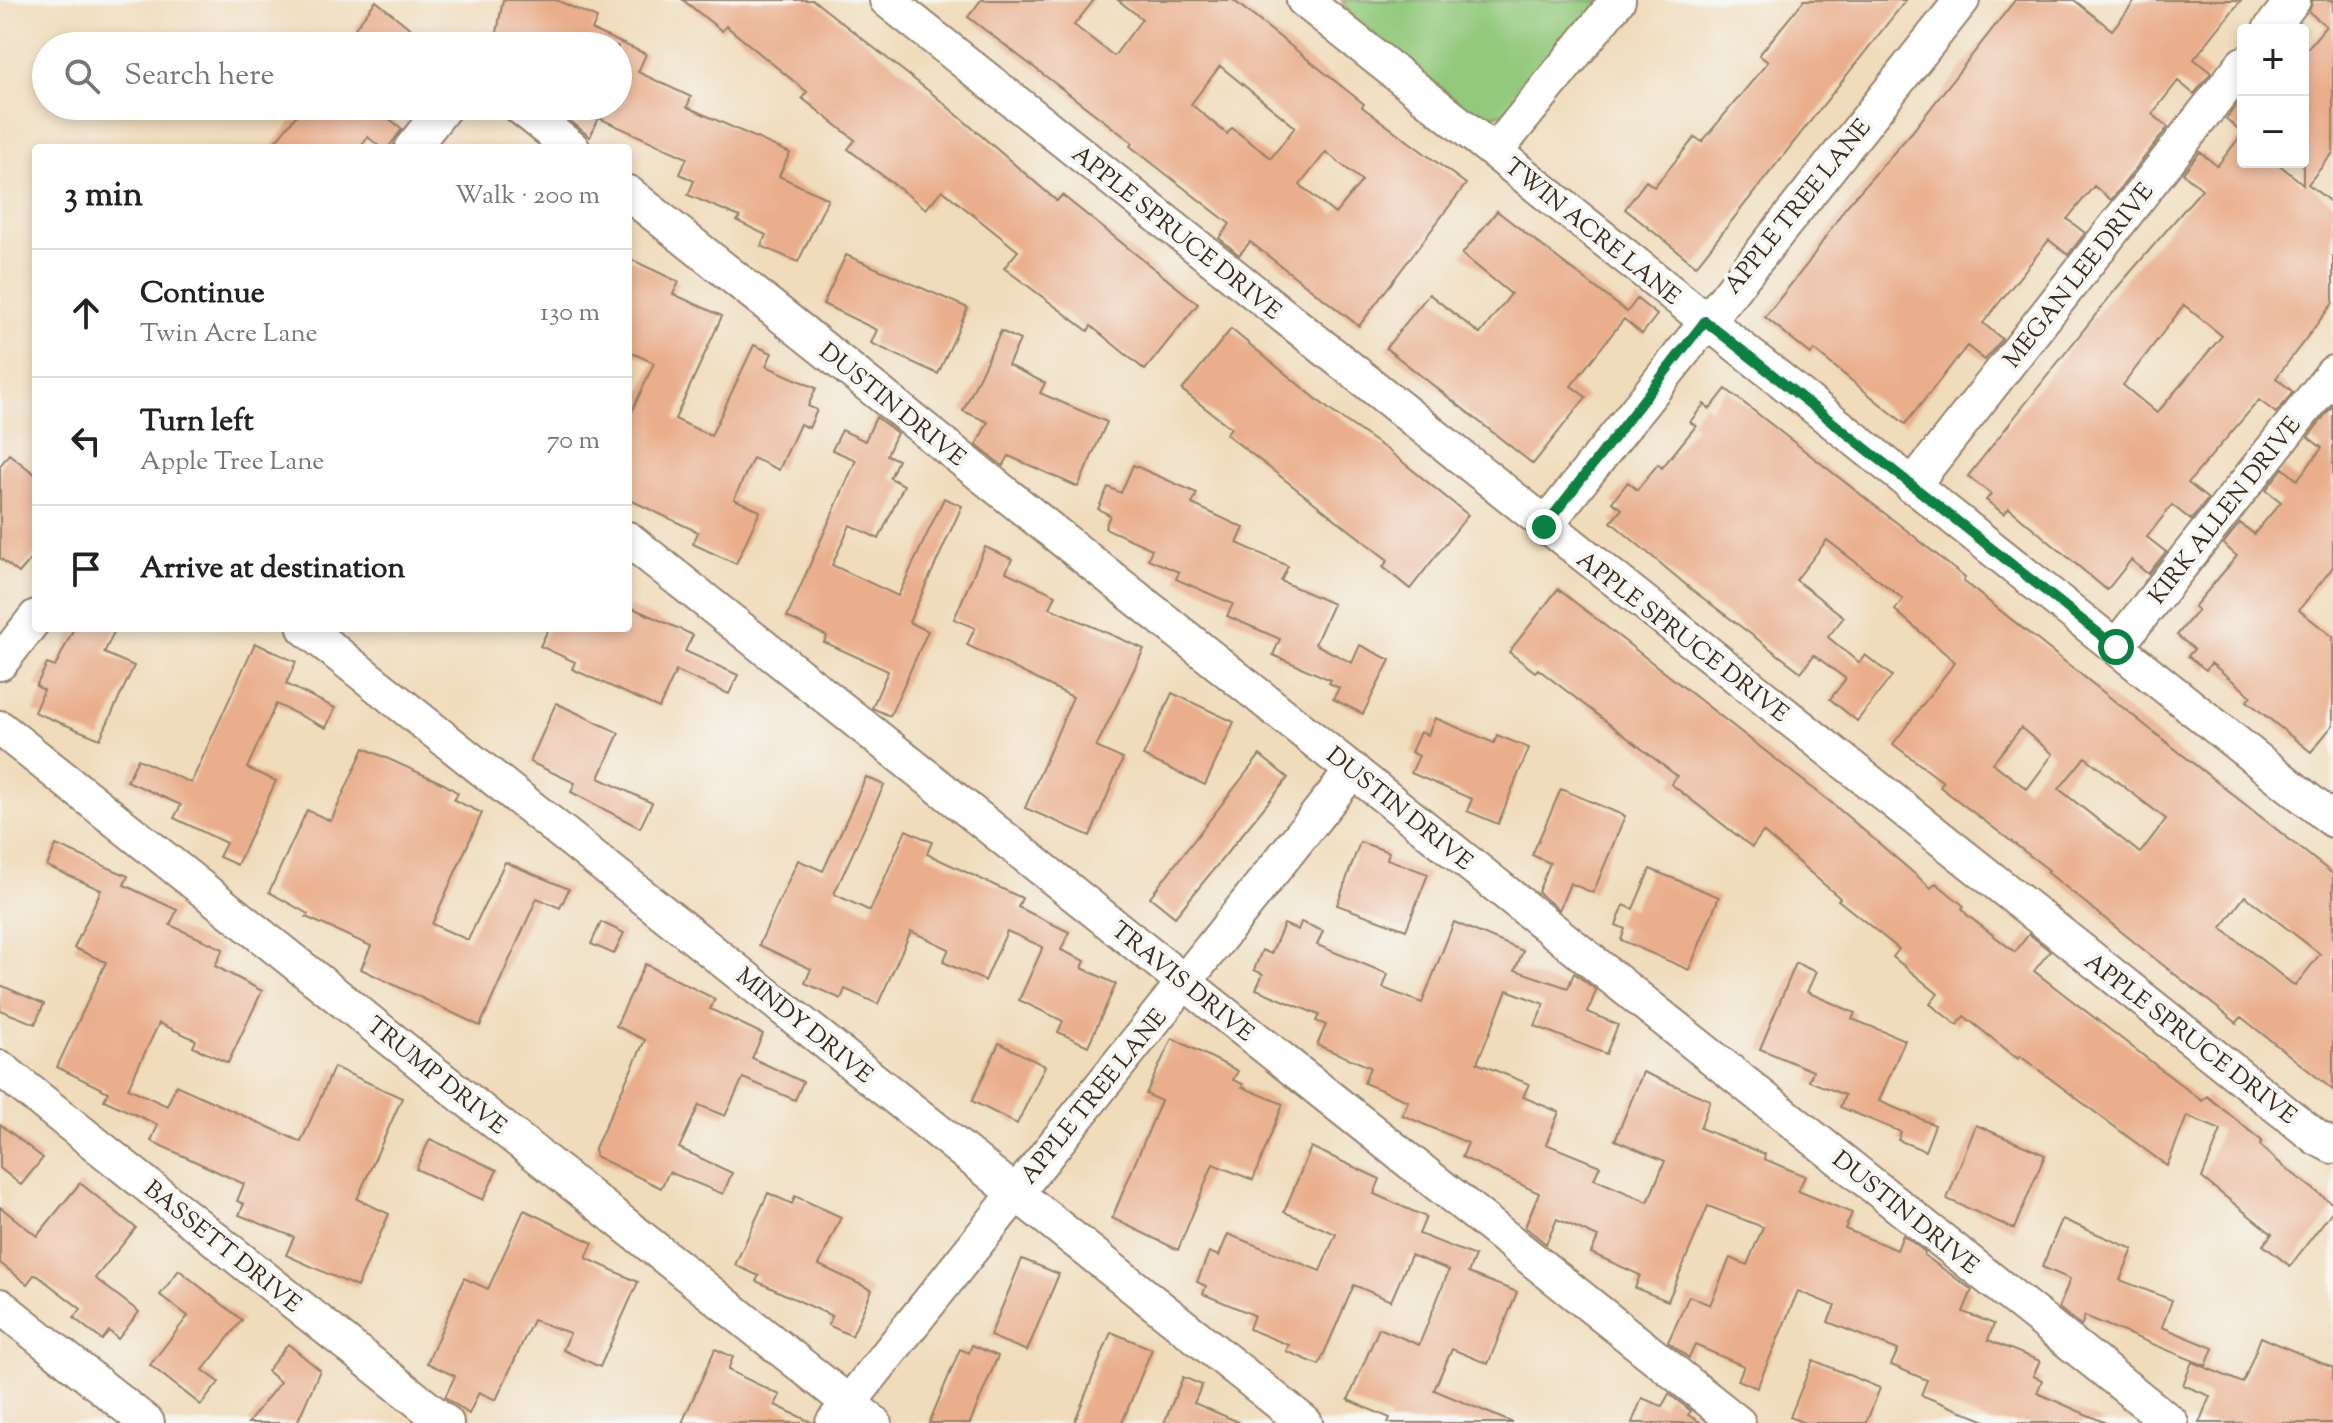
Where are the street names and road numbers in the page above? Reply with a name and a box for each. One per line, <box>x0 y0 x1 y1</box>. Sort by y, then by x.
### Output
street label: APPLE TREE LANE <box>1717 112 1880 302</box>
street label: APPLE SPRUCE DRIVE <box>1064 138 1288 329</box>
street label: TWIN ACRE LANE <box>1496 151 1687 315</box>
street label: MEGAN LEE DRIVE <box>1996 176 2163 376</box>
street label: DUSTIN DRIVE <box>811 336 973 476</box>
street label: KIRK ALLEN DRIVE <box>2141 410 2310 612</box>
street label: APPLE SPRUCE DRIVE <box>1569 544 1795 732</box>
street label: DUSTIN DRIVE <box>1318 740 1480 880</box>
street label: TRAVIS DRIVE <box>1103 914 1261 1051</box>
street label: APPLE SPRUCE DRIVE <box>2077 946 2303 1134</box>
street label: MINDY DRIVE <box>728 961 880 1093</box>
street label: APPLE TREE LANE <box>1013 1002 1176 1192</box>
street label: TRUMP DRIVE <box>359 1010 513 1144</box>
street label: DUSTIN DRIVE <box>1824 1144 1986 1284</box>
street label: BASSETT DRIVE <box>136 1173 308 1322</box>

